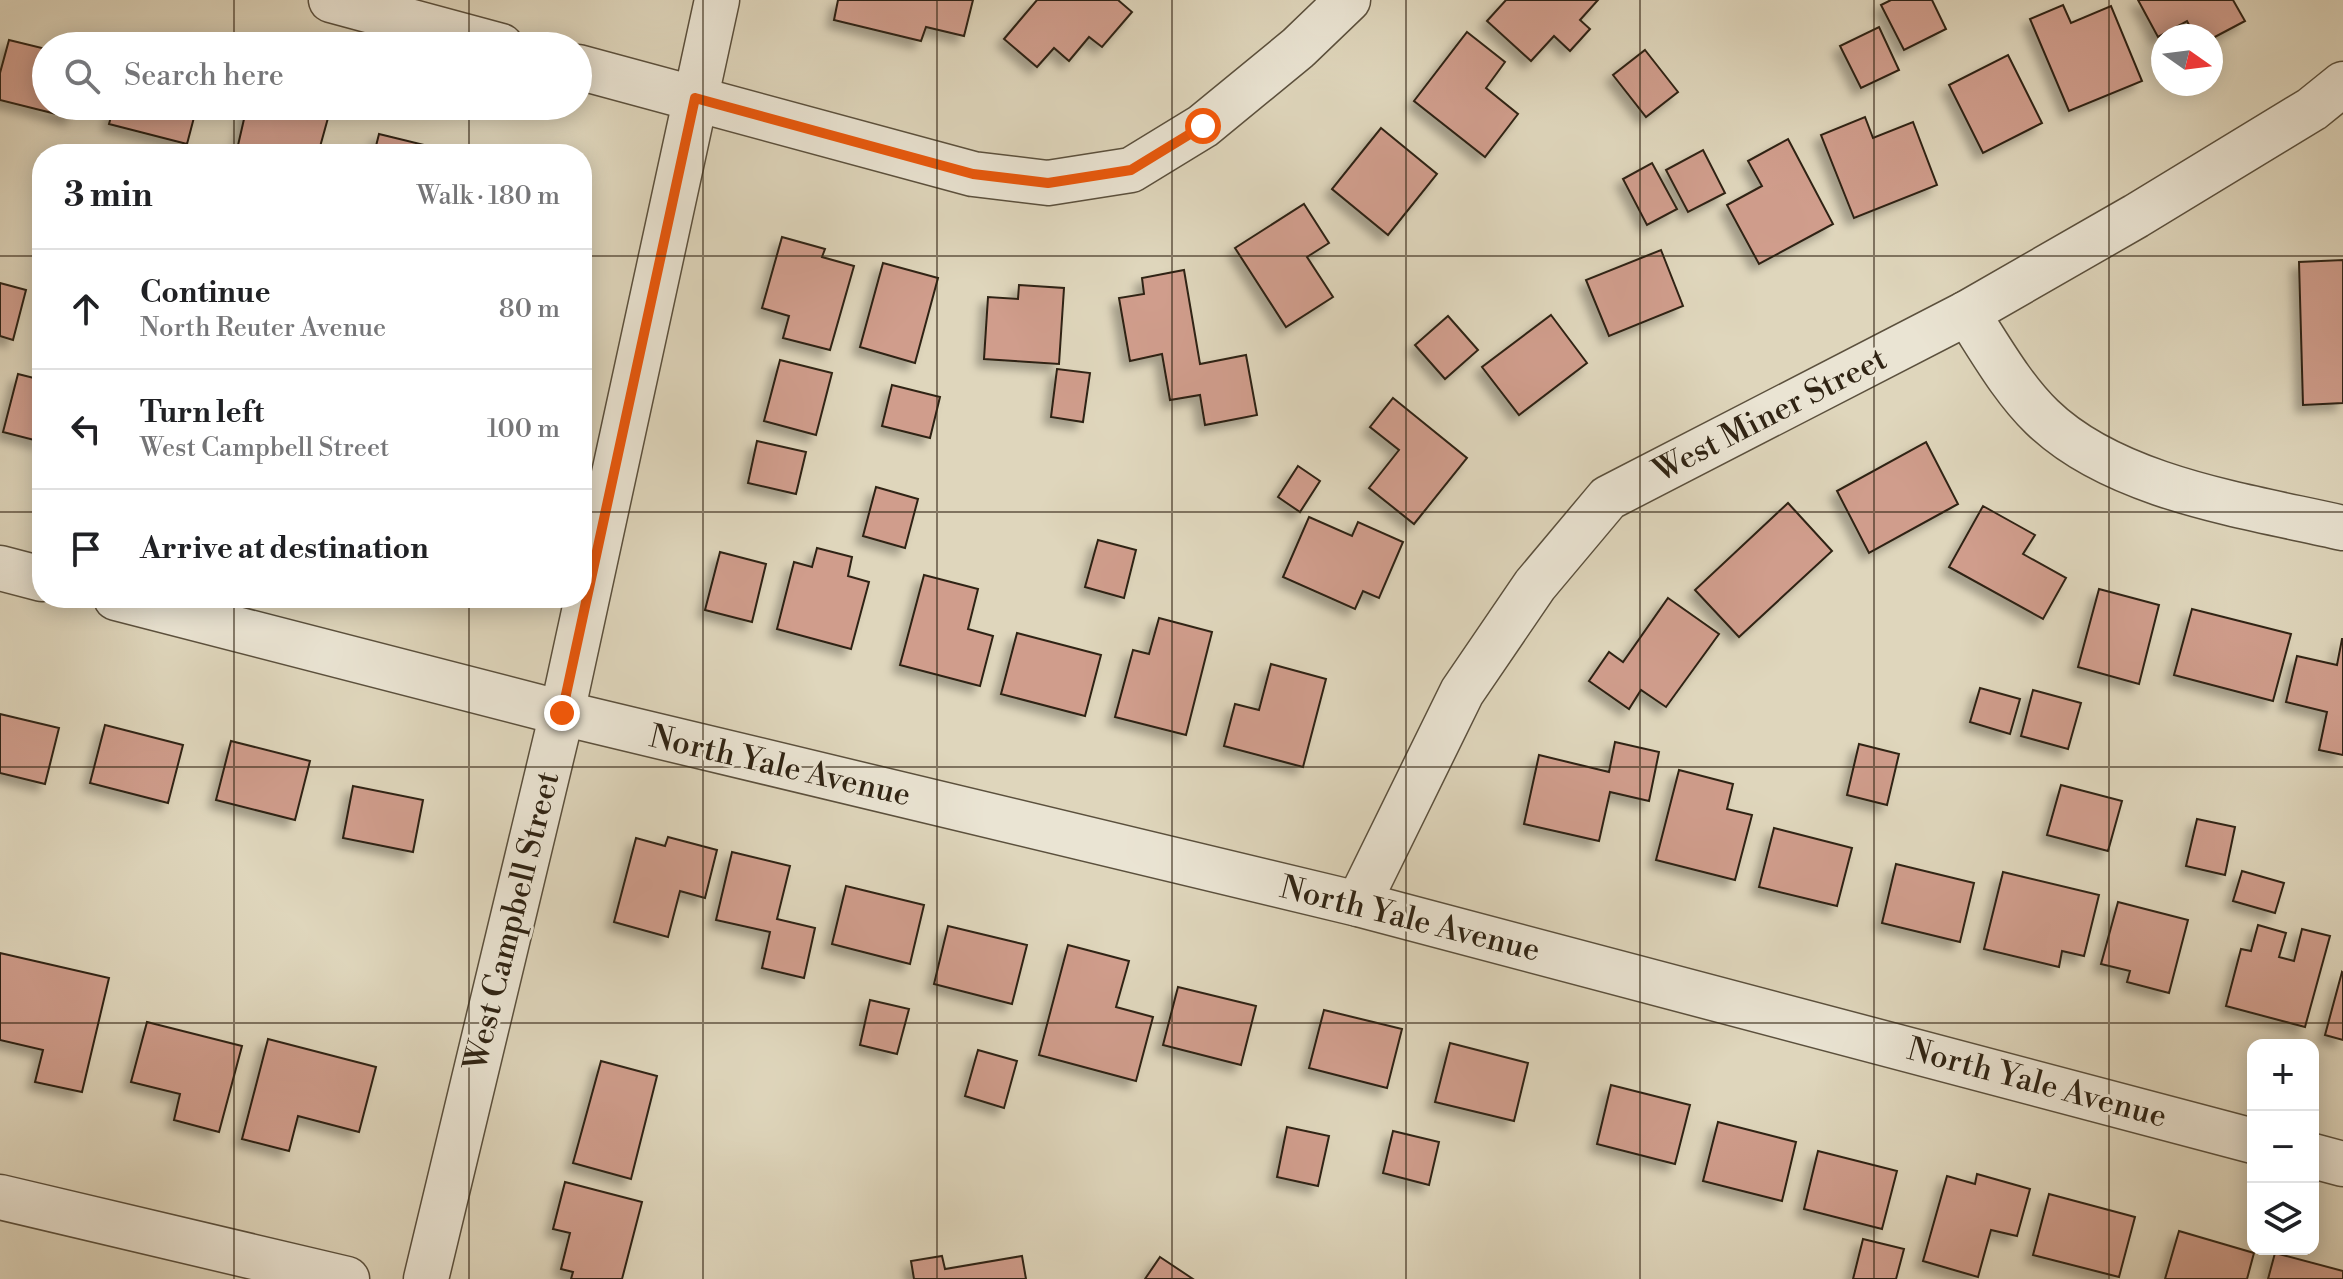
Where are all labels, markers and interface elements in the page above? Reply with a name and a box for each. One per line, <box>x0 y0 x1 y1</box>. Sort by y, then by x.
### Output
north arrow <box>2151 24 2223 96</box>
search box <box>32 32 592 120</box>
icon: search <box>60 54 104 98</box>
text: Search here <box>124 57 284 95</box>
route start <box>1185 108 1221 144</box>
text: 3 min <box>64 175 153 217</box>
text: Walk · 180 m <box>417 180 560 212</box>
text: Continue <box>140 274 271 312</box>
icon: ahead <box>64 287 108 331</box>
text: 80 m <box>499 293 560 325</box>
text: North Reuter Avenue <box>140 312 386 344</box>
street label: West Miner Street <box>1646 339 1893 492</box>
text: Turn left <box>140 394 264 432</box>
icon: left <box>64 407 108 451</box>
text: 100 m <box>487 413 560 445</box>
text: West Campbell Street <box>140 432 389 464</box>
icon: arrive <box>64 527 108 571</box>
text: Arrive at destination <box>140 530 429 568</box>
route end <box>544 695 580 731</box>
street label: North Yale Avenue <box>646 717 914 815</box>
street label: West Campbell Street <box>455 767 569 1076</box>
street label: North Yale Avenue <box>1276 867 1544 971</box>
street label: North Yale Avenue <box>1903 1029 2171 1137</box>
map controls <box>2247 1039 2319 1255</box>
button: + <box>2247 1039 2319 1111</box>
button: − <box>2247 1111 2319 1183</box>
button: layers <box>2247 1183 2319 1255</box>

